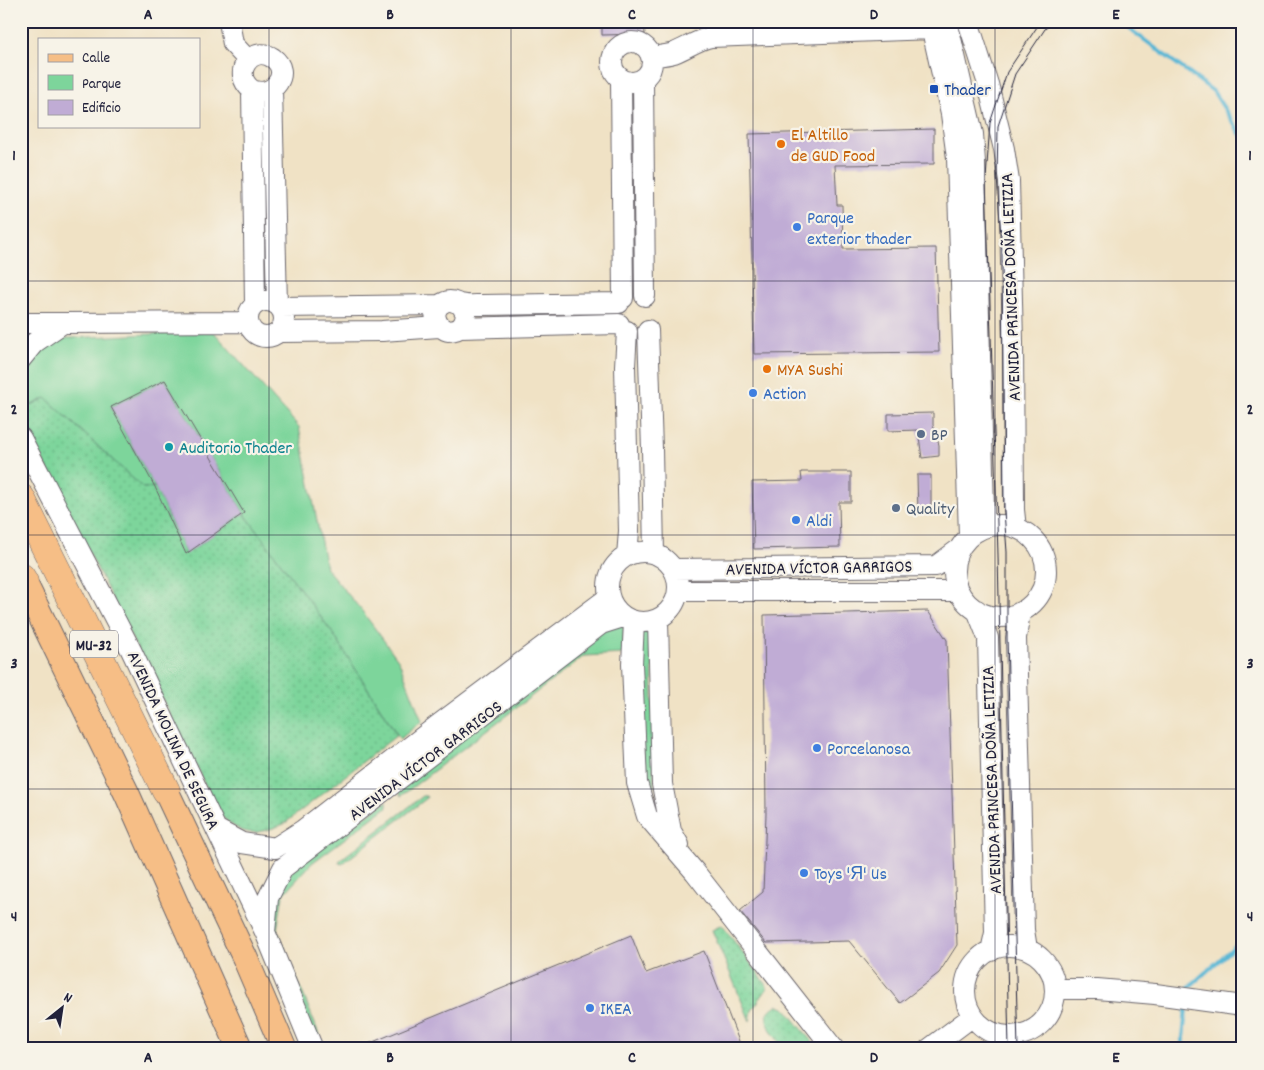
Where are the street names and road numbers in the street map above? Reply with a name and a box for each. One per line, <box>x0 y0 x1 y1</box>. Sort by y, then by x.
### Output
street label: AVENIDA PRINCESA DOÑA LETIZIA <box>996 172 1029 401</box>
street label: AVENIDA VÍCTOR GARRIGOS <box>725 555 913 584</box>
road number: MU-32 <box>70 630 118 658</box>
street label: AVENIDA MOLINA DE SEGURA <box>119 647 224 835</box>
street label: AVENIDA PRINCESA DOÑA LETIZIA <box>977 665 1010 894</box>
street label: AVENIDA VÍCTOR GARRIGOS <box>344 696 509 828</box>

